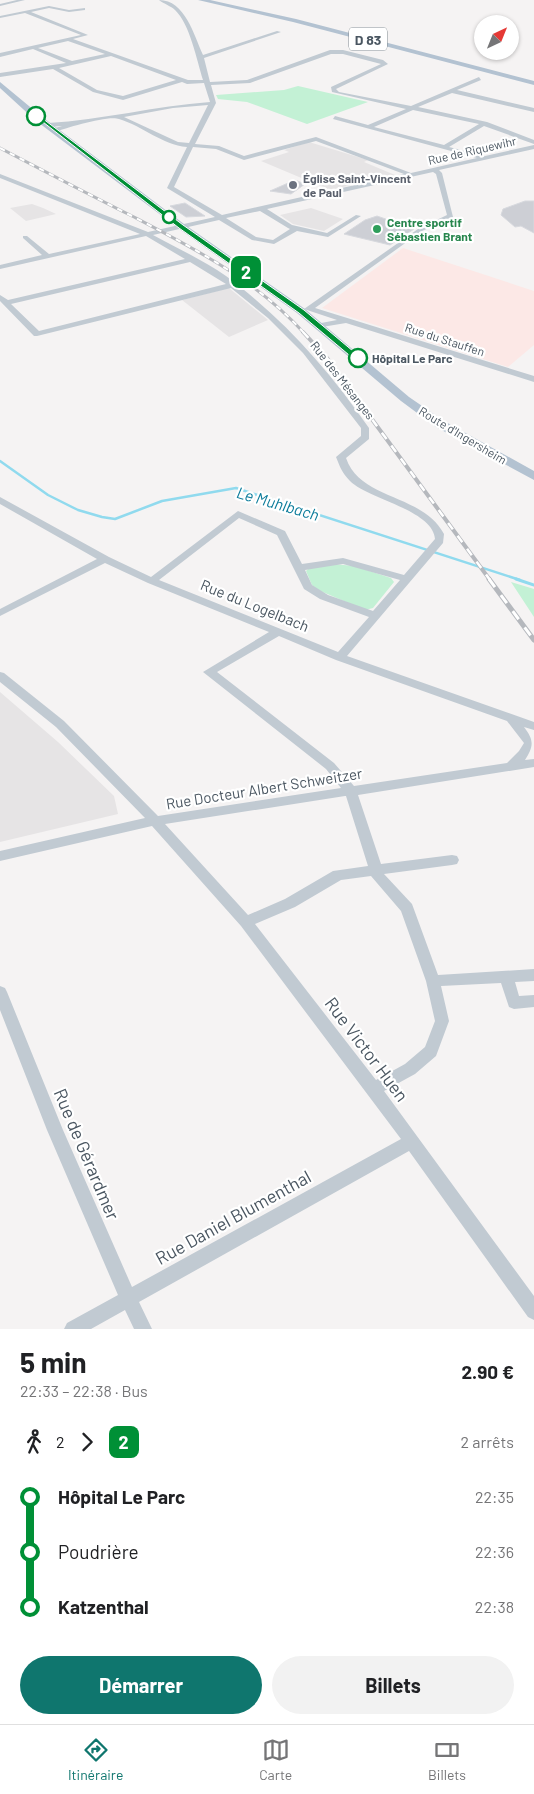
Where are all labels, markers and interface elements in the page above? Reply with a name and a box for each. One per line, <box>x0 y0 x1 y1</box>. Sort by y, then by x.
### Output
north arrow <box>474 15 519 60</box>
map controls <box>474 15 519 60</box>
road number: D 83 <box>349 28 387 50</box>
unlabelled marker <box>26 106 46 126</box>
street label: Rue de Riquewihr <box>426 133 518 167</box>
place label: Église Saint-Vincent de Paul <box>303 171 412 199</box>
marker: Église Saint-Vincent de Paul <box>287 179 299 191</box>
unlabelled marker <box>162 210 176 224</box>
place label: Centre sportif Sébastien Brant <box>387 215 473 243</box>
marker: Centre sportif Sébastien Brant <box>371 223 383 235</box>
line badge: 2 <box>230 256 262 288</box>
text: 2 <box>241 261 251 283</box>
street label: Rue du Stauffen <box>403 320 487 358</box>
street label: Rue des Mésanges <box>308 338 378 422</box>
marker: Hôpital Le Parc <box>348 348 368 368</box>
place label: Hôpital Le Parc <box>372 351 453 365</box>
street label: Route d'Ingersheim <box>417 403 509 467</box>
water label: Le Muhlbach <box>235 482 321 524</box>
street label: Rue du Logelbach <box>198 575 312 635</box>
street label: Rue Docteur Albert Schweitzer <box>165 764 364 812</box>
street label: Rue Victor Huen <box>320 992 414 1106</box>
street label: Rue de Gérardmer <box>49 1085 125 1223</box>
street label: Rue Daniel Blumenthal <box>151 1165 315 1269</box>
text: 5 min <box>20 1345 87 1379</box>
text: 2.90 € <box>461 1360 514 1383</box>
text: 22:33 – 22:38 · Bus <box>20 1381 148 1400</box>
icon: walk <box>20 1428 48 1456</box>
icon: forward <box>73 1428 101 1456</box>
text: 2 <box>119 1431 129 1453</box>
text: 2 <box>56 1432 65 1451</box>
text: 2 arrêts <box>461 1432 514 1451</box>
text: Hôpital Le Parc <box>58 1485 185 1508</box>
text: 22:35 <box>475 1487 514 1506</box>
text: Poudrière <box>58 1540 139 1563</box>
text: 22:36 <box>475 1542 514 1561</box>
text: Katzenthal <box>58 1595 149 1618</box>
text: 22:38 <box>475 1597 514 1616</box>
button: Démarrer <box>20 1656 262 1714</box>
button: Billets <box>272 1656 514 1714</box>
tab: Itinéraire <box>68 1736 123 1783</box>
tab: Carte <box>259 1736 292 1783</box>
tab: Billets <box>428 1736 466 1783</box>

